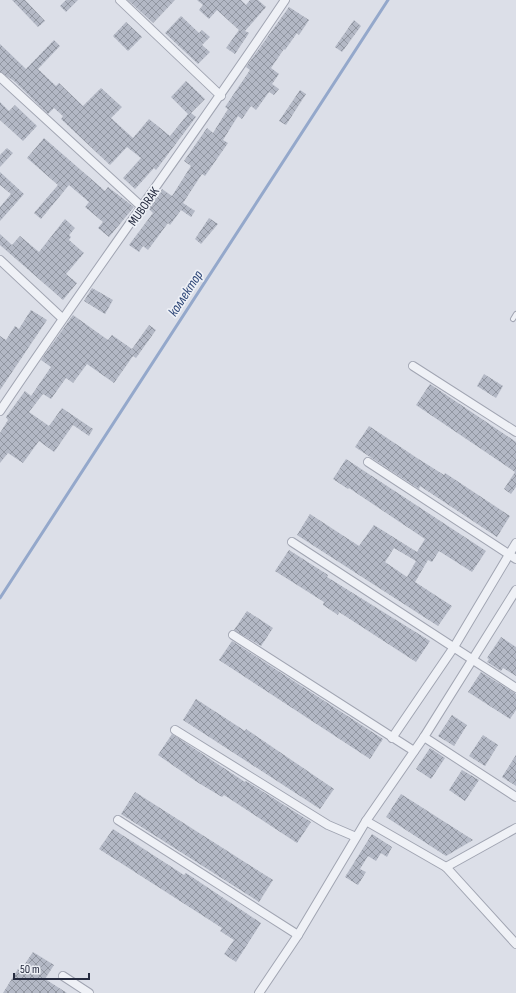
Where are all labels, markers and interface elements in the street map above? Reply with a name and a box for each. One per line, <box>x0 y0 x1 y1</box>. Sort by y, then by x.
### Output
street label: MUBORAK <box>125 184 163 229</box>
water label: коллектор <box>164 267 207 319</box>
scale bar <box>14 955 89 981</box>
text: 50 m <box>20 962 40 977</box>

